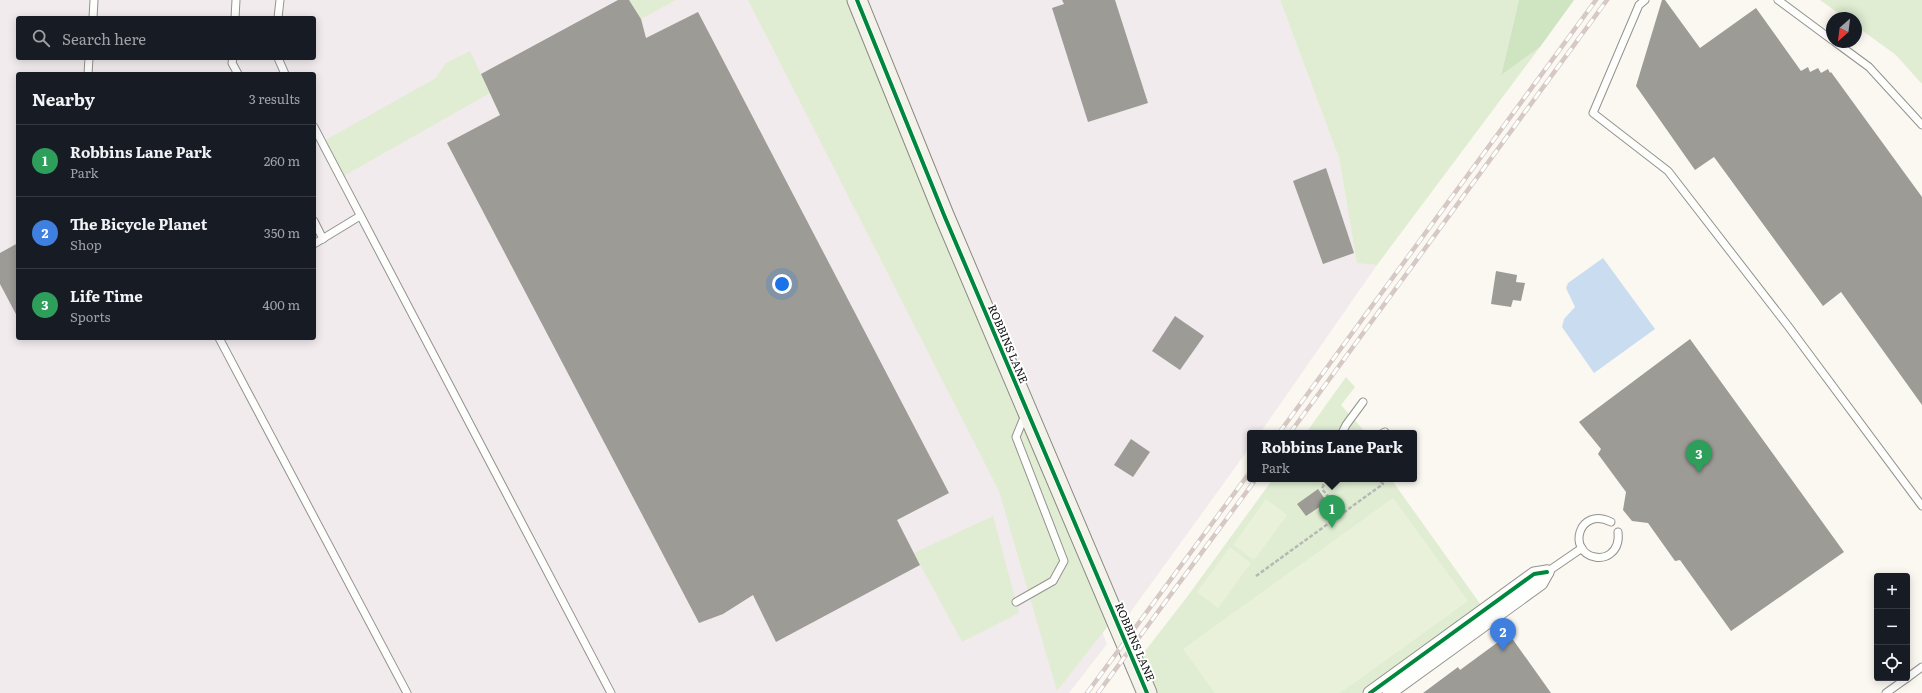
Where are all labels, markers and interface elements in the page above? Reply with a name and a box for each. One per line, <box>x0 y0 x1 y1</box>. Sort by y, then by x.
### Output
north arrow <box>1826 12 1862 48</box>
search box <box>16 16 316 60</box>
icon: search <box>30 27 52 49</box>
text: Search here <box>62 27 146 50</box>
text: Nearby <box>32 86 95 111</box>
text: 3 results <box>249 89 300 108</box>
text: Robbins Lane Park <box>70 140 212 163</box>
text: 1 <box>42 151 48 170</box>
text: 260 m <box>264 151 300 170</box>
text: Park <box>70 163 99 182</box>
text: The Bicycle Planet <box>70 212 207 235</box>
text: 2 <box>42 223 48 242</box>
text: 350 m <box>264 223 300 242</box>
text: Shop <box>70 235 102 254</box>
your location <box>772 274 792 294</box>
text: Life Time <box>70 284 143 307</box>
text: 3 <box>41 295 49 314</box>
text: 400 m <box>263 295 300 314</box>
street label: ROBBINS LANE <box>985 302 1033 385</box>
text: Sports <box>70 307 110 326</box>
popup <box>1247 430 1417 482</box>
text: Robbins Lane Park <box>1261 435 1403 458</box>
pin: 3 <box>1686 440 1712 473</box>
text: Park <box>1261 458 1290 477</box>
pin: 1 <box>1319 495 1345 528</box>
map controls <box>1874 573 1910 681</box>
button: + <box>1874 573 1910 609</box>
street label: ROBBINS LANE <box>1112 600 1160 683</box>
button: − <box>1874 609 1910 645</box>
pin: 2 <box>1490 618 1516 651</box>
button: locate <box>1874 645 1910 681</box>

